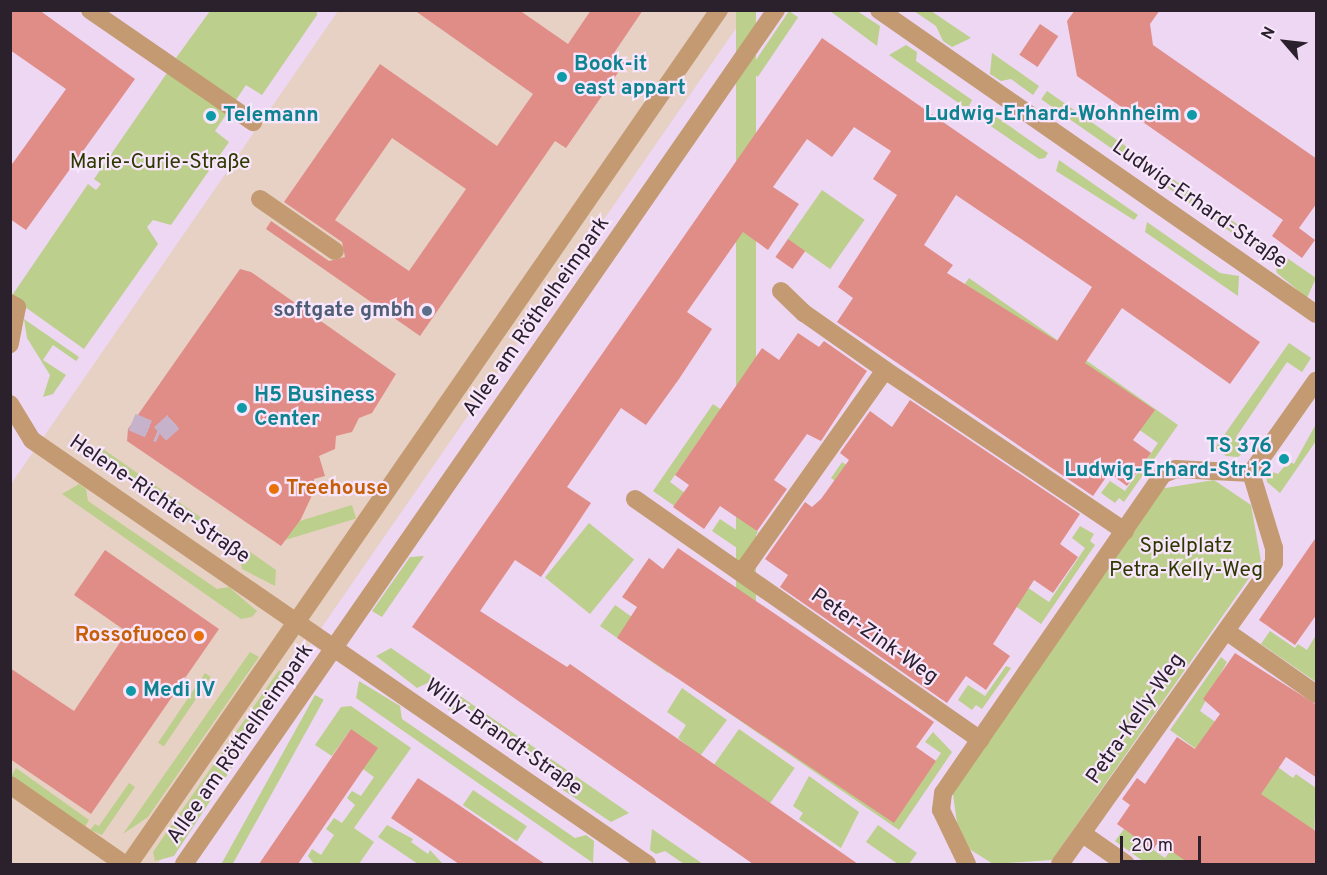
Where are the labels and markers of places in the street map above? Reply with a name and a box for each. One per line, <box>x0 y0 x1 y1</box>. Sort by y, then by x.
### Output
place label: Book-it east appart <box>574 52 686 102</box>
marker: Book-it east appart <box>555 70 569 84</box>
place label: Ludwig-Erhard-Wohnheim <box>924 102 1180 128</box>
place label: Telemann <box>223 103 319 129</box>
marker: Ludwig-Erhard-Wohnheim <box>1185 108 1199 122</box>
marker: Telemann <box>204 109 218 123</box>
place label: softgate gmbh <box>273 298 415 324</box>
marker: softgate gmbh <box>420 304 434 318</box>
place label: H5 Business Center <box>254 383 375 433</box>
marker: H5 Business Center <box>235 401 249 415</box>
place label: TS 376 Ludwig-Erhard-Str.12 <box>1064 434 1272 484</box>
marker: TS 376 Ludwig-Erhard-Str.12 <box>1277 452 1291 466</box>
place label: Treehouse <box>286 476 388 502</box>
marker: Treehouse <box>267 482 281 496</box>
place label: Rossofuoco <box>75 623 187 649</box>
marker: Rossofuoco <box>192 629 206 643</box>
place label: Medi IV <box>143 678 216 704</box>
marker: Medi IV <box>124 684 138 698</box>

